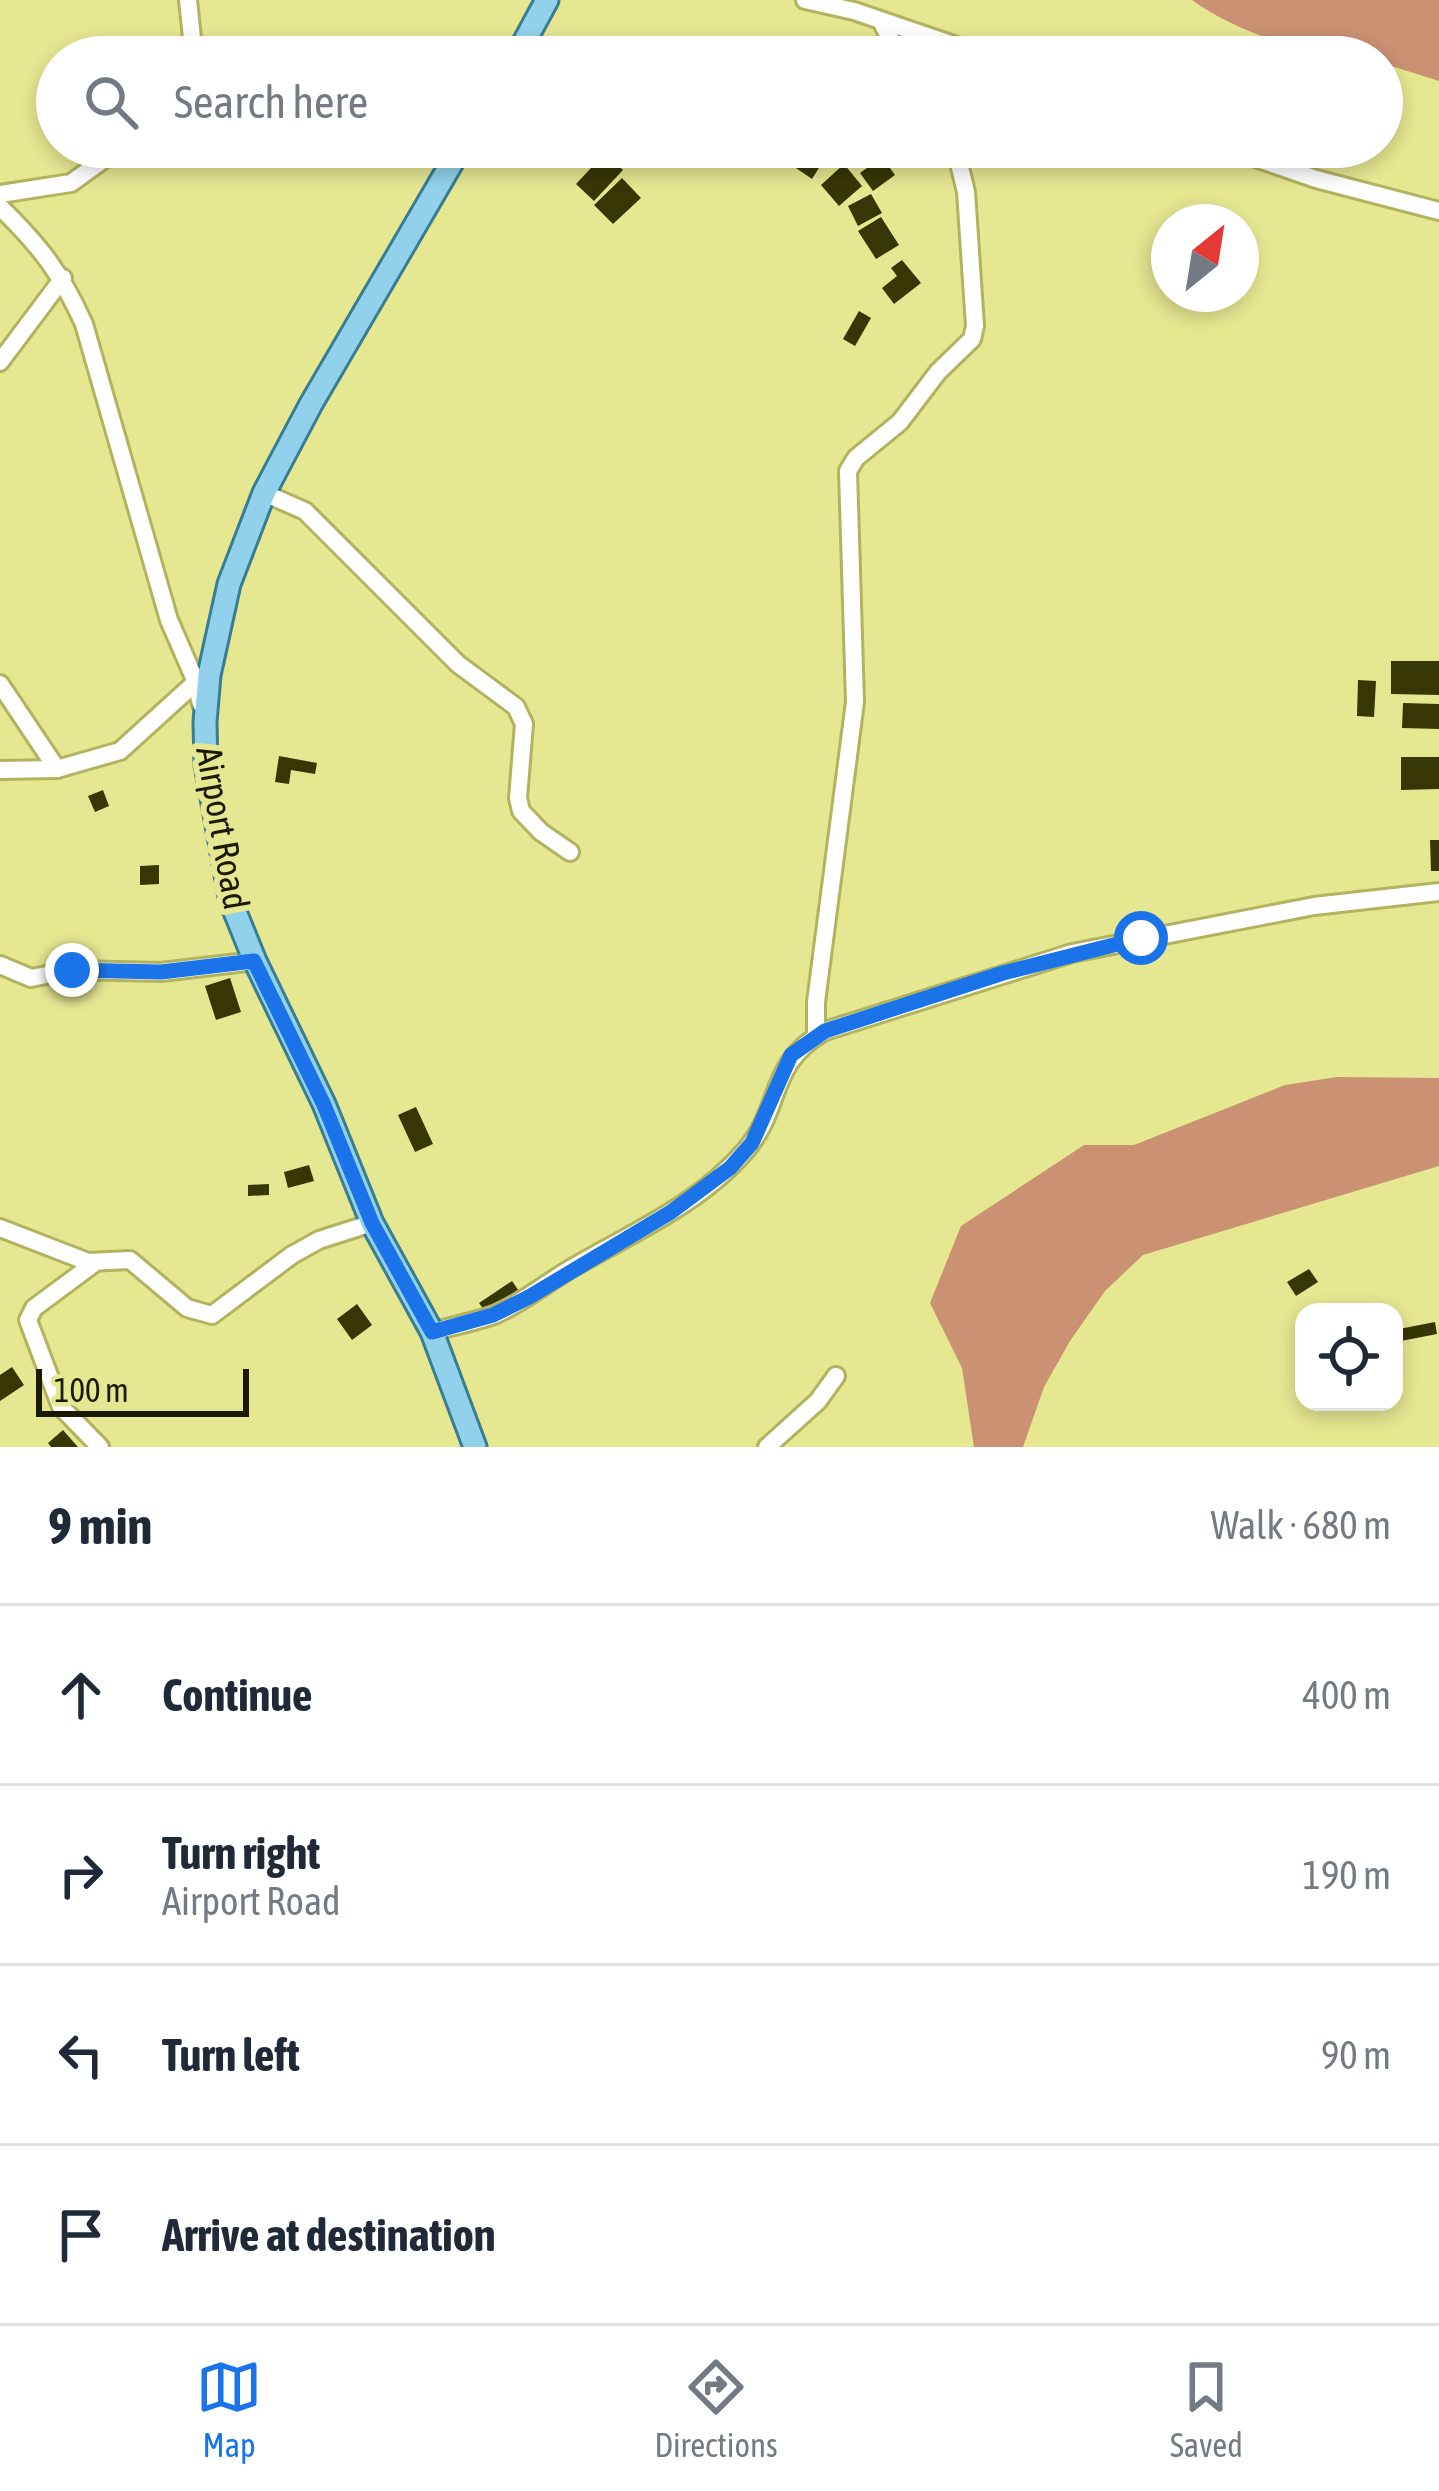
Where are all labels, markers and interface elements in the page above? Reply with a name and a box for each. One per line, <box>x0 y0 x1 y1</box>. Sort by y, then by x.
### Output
search box <box>36 36 1403 168</box>
icon: search <box>78 69 144 135</box>
text: Search here <box>174 76 368 128</box>
north arrow <box>1151 204 1259 312</box>
street label: Airport Road <box>188 743 258 913</box>
route start <box>1114 911 1168 965</box>
route end <box>45 943 99 997</box>
map controls <box>1295 1303 1403 1411</box>
button: locate <box>1295 1303 1403 1411</box>
scale bar <box>36 1363 249 1416</box>
text: 100 m <box>54 1371 129 1409</box>
text: 9 min <box>48 1496 152 1555</box>
text: Walk · 680 m <box>1211 1503 1391 1547</box>
icon: ahead <box>48 1662 114 1728</box>
text: Continue <box>162 1669 313 1721</box>
text: 400 m <box>1303 1673 1391 1717</box>
text: Turn right <box>162 1827 320 1879</box>
icon: right <box>48 1842 114 1908</box>
text: 190 m <box>1303 1853 1391 1897</box>
text: Airport Road <box>162 1879 341 1923</box>
icon: left <box>48 2022 114 2088</box>
text: Turn left <box>162 2029 300 2081</box>
text: 90 m <box>1321 2033 1391 2077</box>
icon: arrive <box>48 2202 114 2268</box>
text: Arrive at destination <box>162 2209 496 2261</box>
tab: Map <box>196 2354 262 2464</box>
tab: Directions <box>654 2354 778 2464</box>
tab: Saved <box>1170 2354 1243 2464</box>

